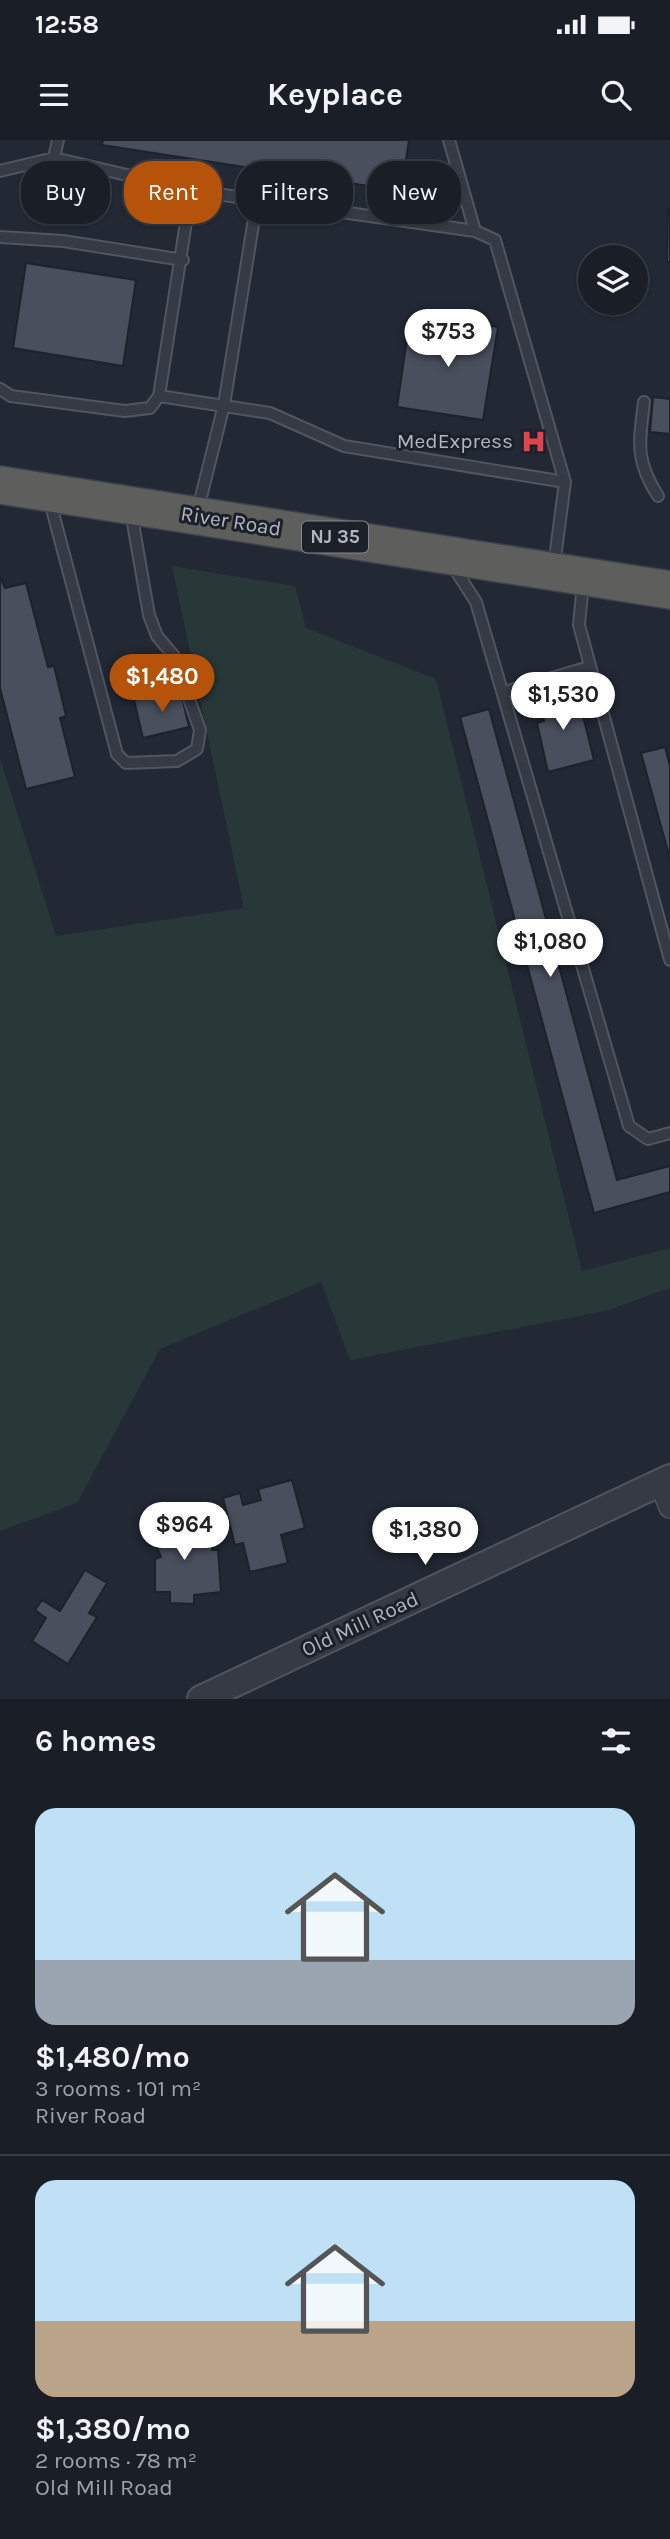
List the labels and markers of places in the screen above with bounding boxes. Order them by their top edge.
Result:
pin: $753 [407,310,489,369]
hospital icon: MedExpress [519,427,547,455]
place label: MedExpress [397,429,513,453]
pin: $1,480 [105,654,219,714]
pin: $1,530 [506,672,620,732]
pin: $1,080 [493,920,607,979]
pin: $964 [143,1502,225,1562]
pin: $1,380 [368,1508,482,1567]

